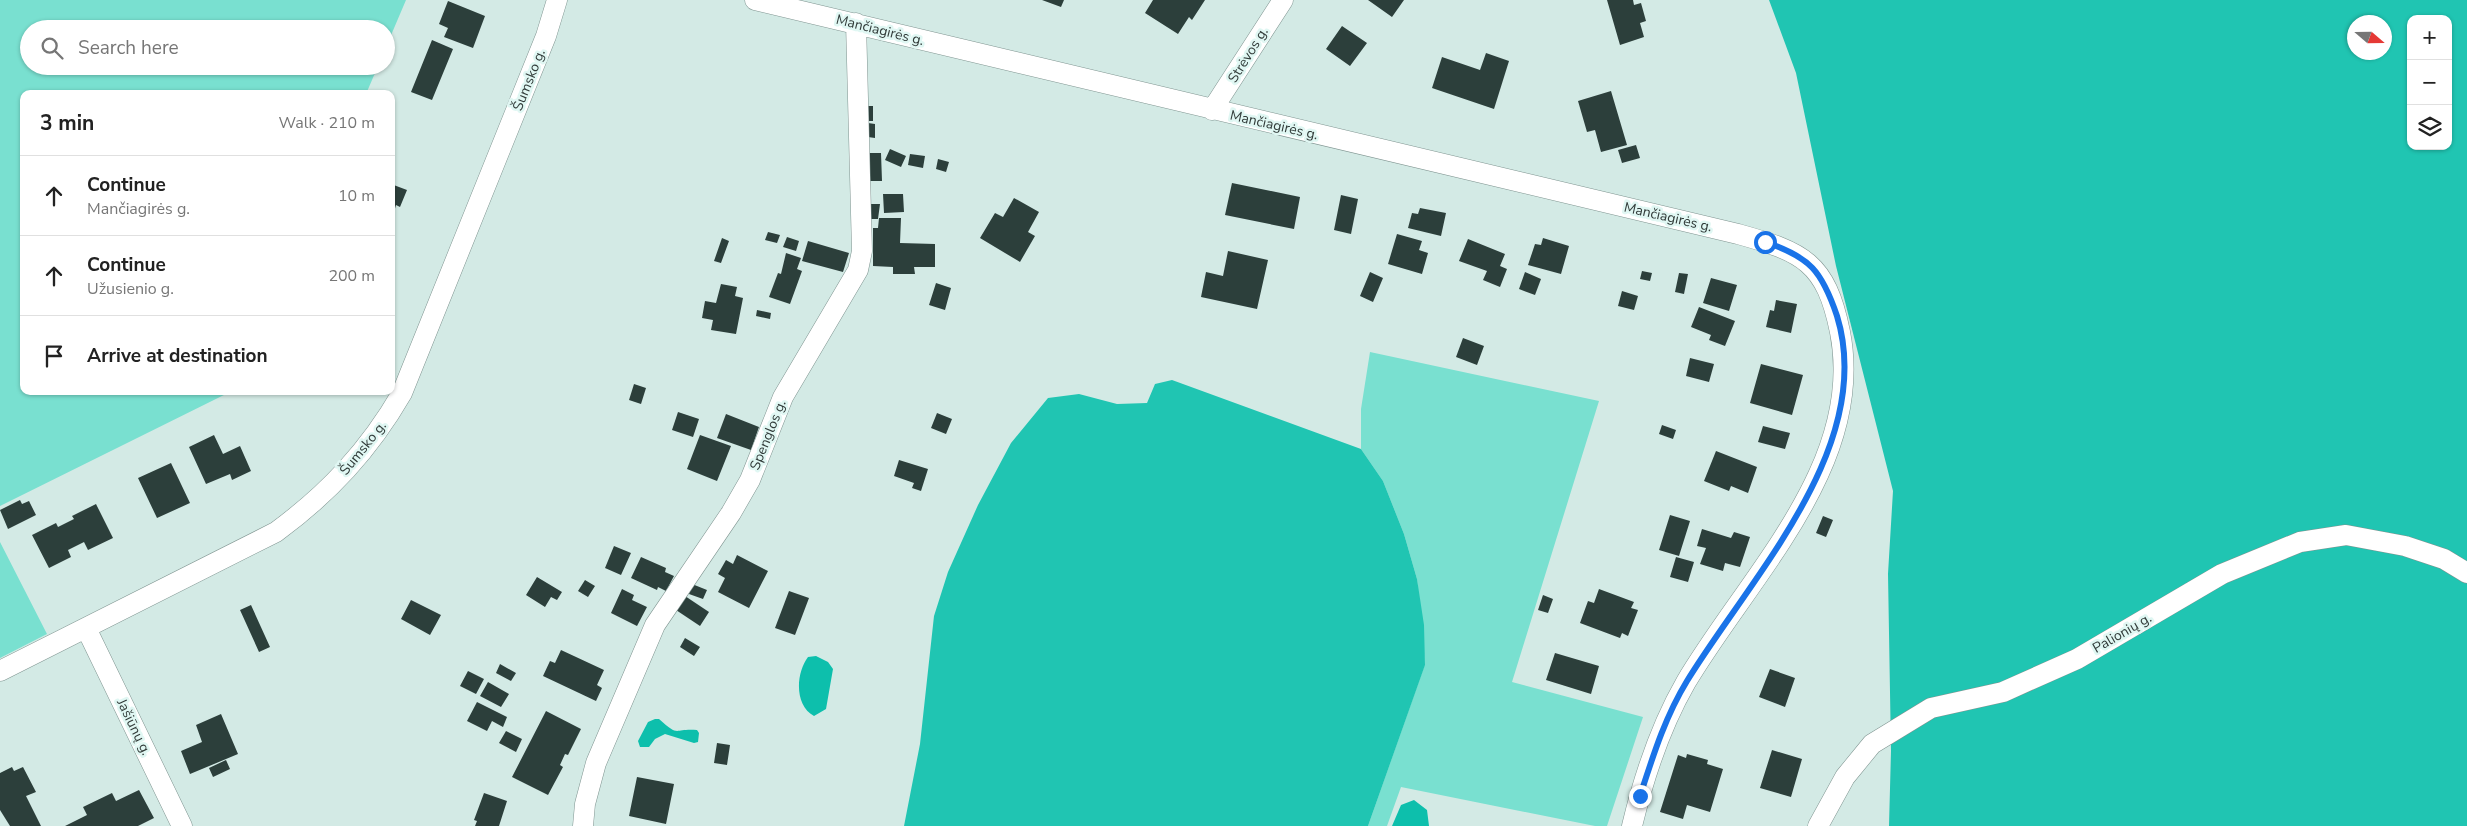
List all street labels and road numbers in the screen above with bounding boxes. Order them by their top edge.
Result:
street label: Mančiagirės g. [834,10,926,50]
street label: Strėvos g. [1223,24,1273,86]
street label: Šumsko g. [508,46,550,114]
street label: Mančiagirės g. [1228,106,1320,144]
street label: Mančiagirės g. [1622,198,1714,236]
street label: Spenglos g. [745,397,791,473]
street label: Šumsko g. [335,417,391,479]
street label: Palionių g. [2089,608,2155,658]
street label: Jašiūnų g. [112,695,156,758]

